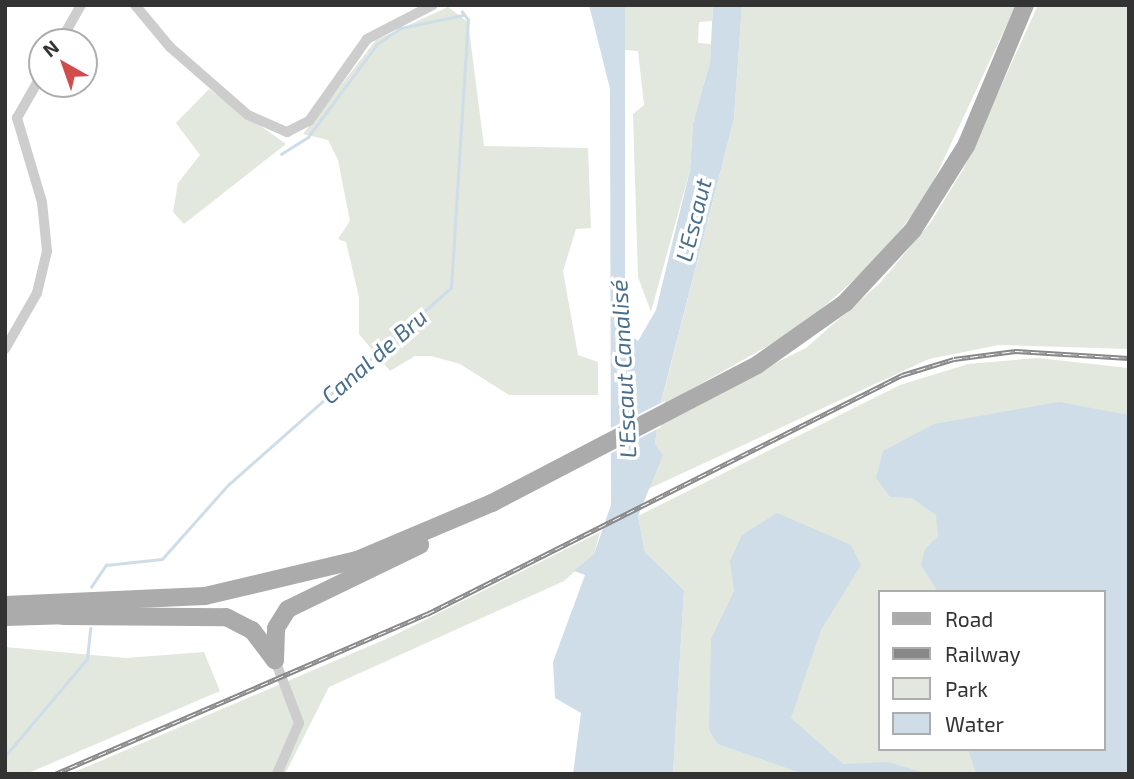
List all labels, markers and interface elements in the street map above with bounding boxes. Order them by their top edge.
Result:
north arrow [28,28,98,98]
text: N [38,35,63,61]
water label: L'Escaut [669,176,717,264]
water label: L'Escaut Canalisé [605,279,641,459]
water label: Canal de Bru [315,302,433,410]
legend [878,590,1106,751]
text: Road [945,606,993,631]
text: Railway [945,641,1021,666]
text: Park [945,676,988,701]
text: Water [945,711,1004,736]

